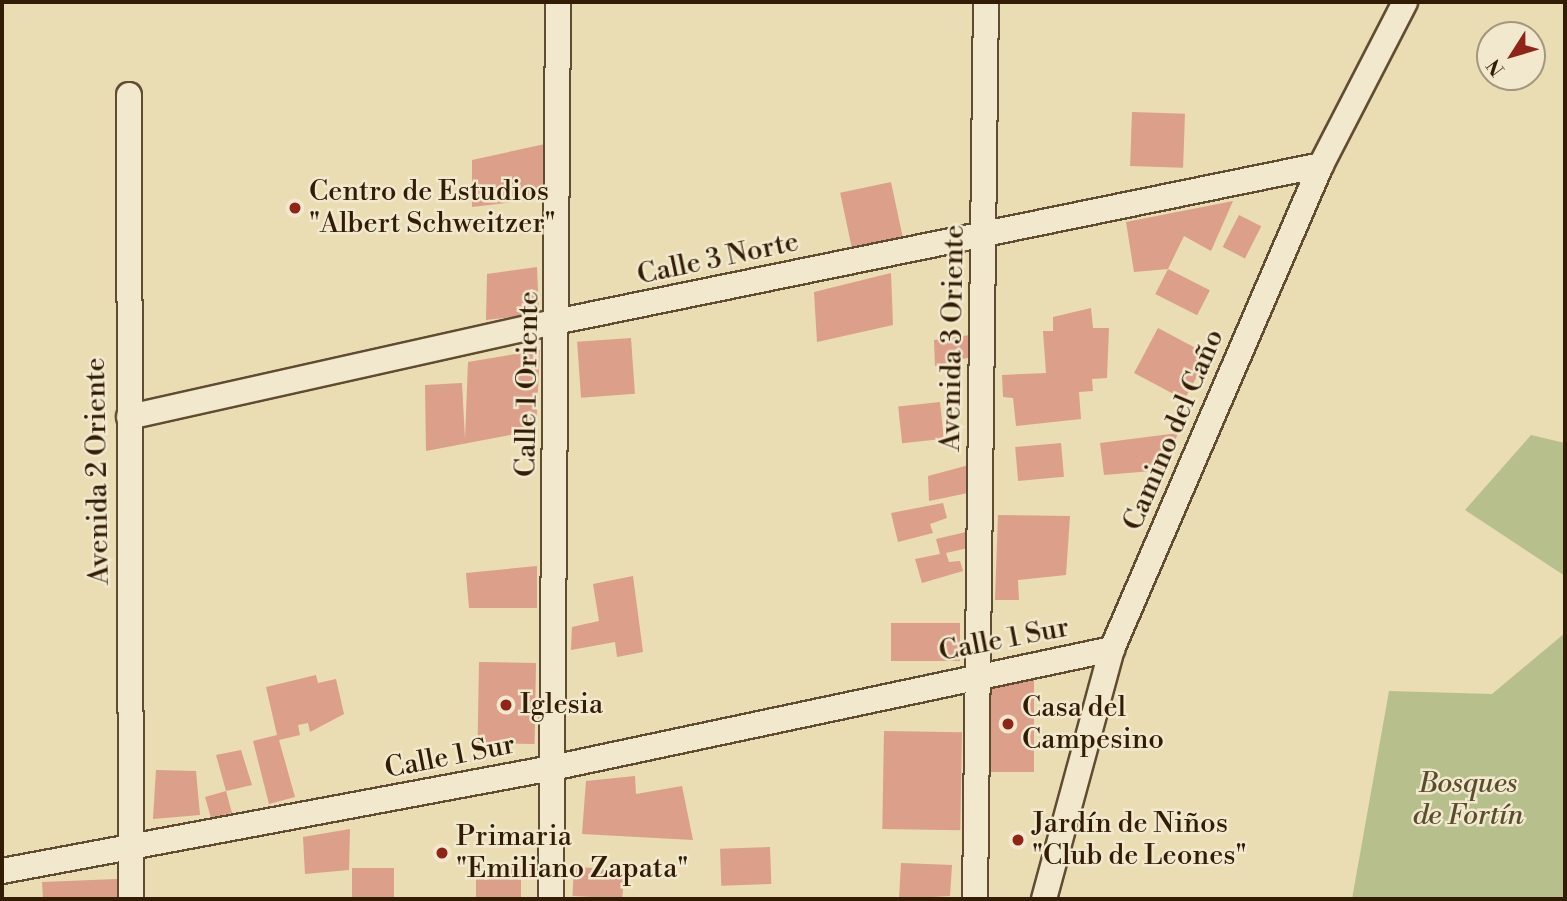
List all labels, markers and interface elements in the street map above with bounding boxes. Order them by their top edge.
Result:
north arrow [1476,21,1546,91]
text: N [1482,54,1510,81]
place label: Centro de Estudios "Albert Schweitzer" [309,175,556,241]
marker: Centro de Estudios "Albert Schweitzer" [287,200,303,216]
street label: Avenida 3 Oriente [934,224,972,452]
street label: Calle 3 Norte [634,226,802,292]
street label: Calle 1 Oriente [510,291,546,477]
street label: Camino del Caño [1116,324,1232,536]
street label: Avenida 2 Oriente [79,357,117,585]
street label: Calle 1 Sur [936,611,1072,669]
place label: Iglesia [520,688,603,722]
place label: Casa del Campesino [1022,691,1164,757]
marker: Iglesia [498,697,514,713]
marker: Casa del Campesino [1000,716,1016,732]
street label: Calle 1 Sur [382,728,518,786]
park label: Bosques de Fortín [1413,767,1523,833]
place label: Jardín de Niños "Club de Leones" [1032,807,1247,873]
place label: Primaria "Emiliano Zapata" [456,820,688,886]
marker: Jardín de Niños "Club de Leones" [1010,832,1026,848]
marker: Primaria "Emiliano Zapata" [434,845,450,861]

